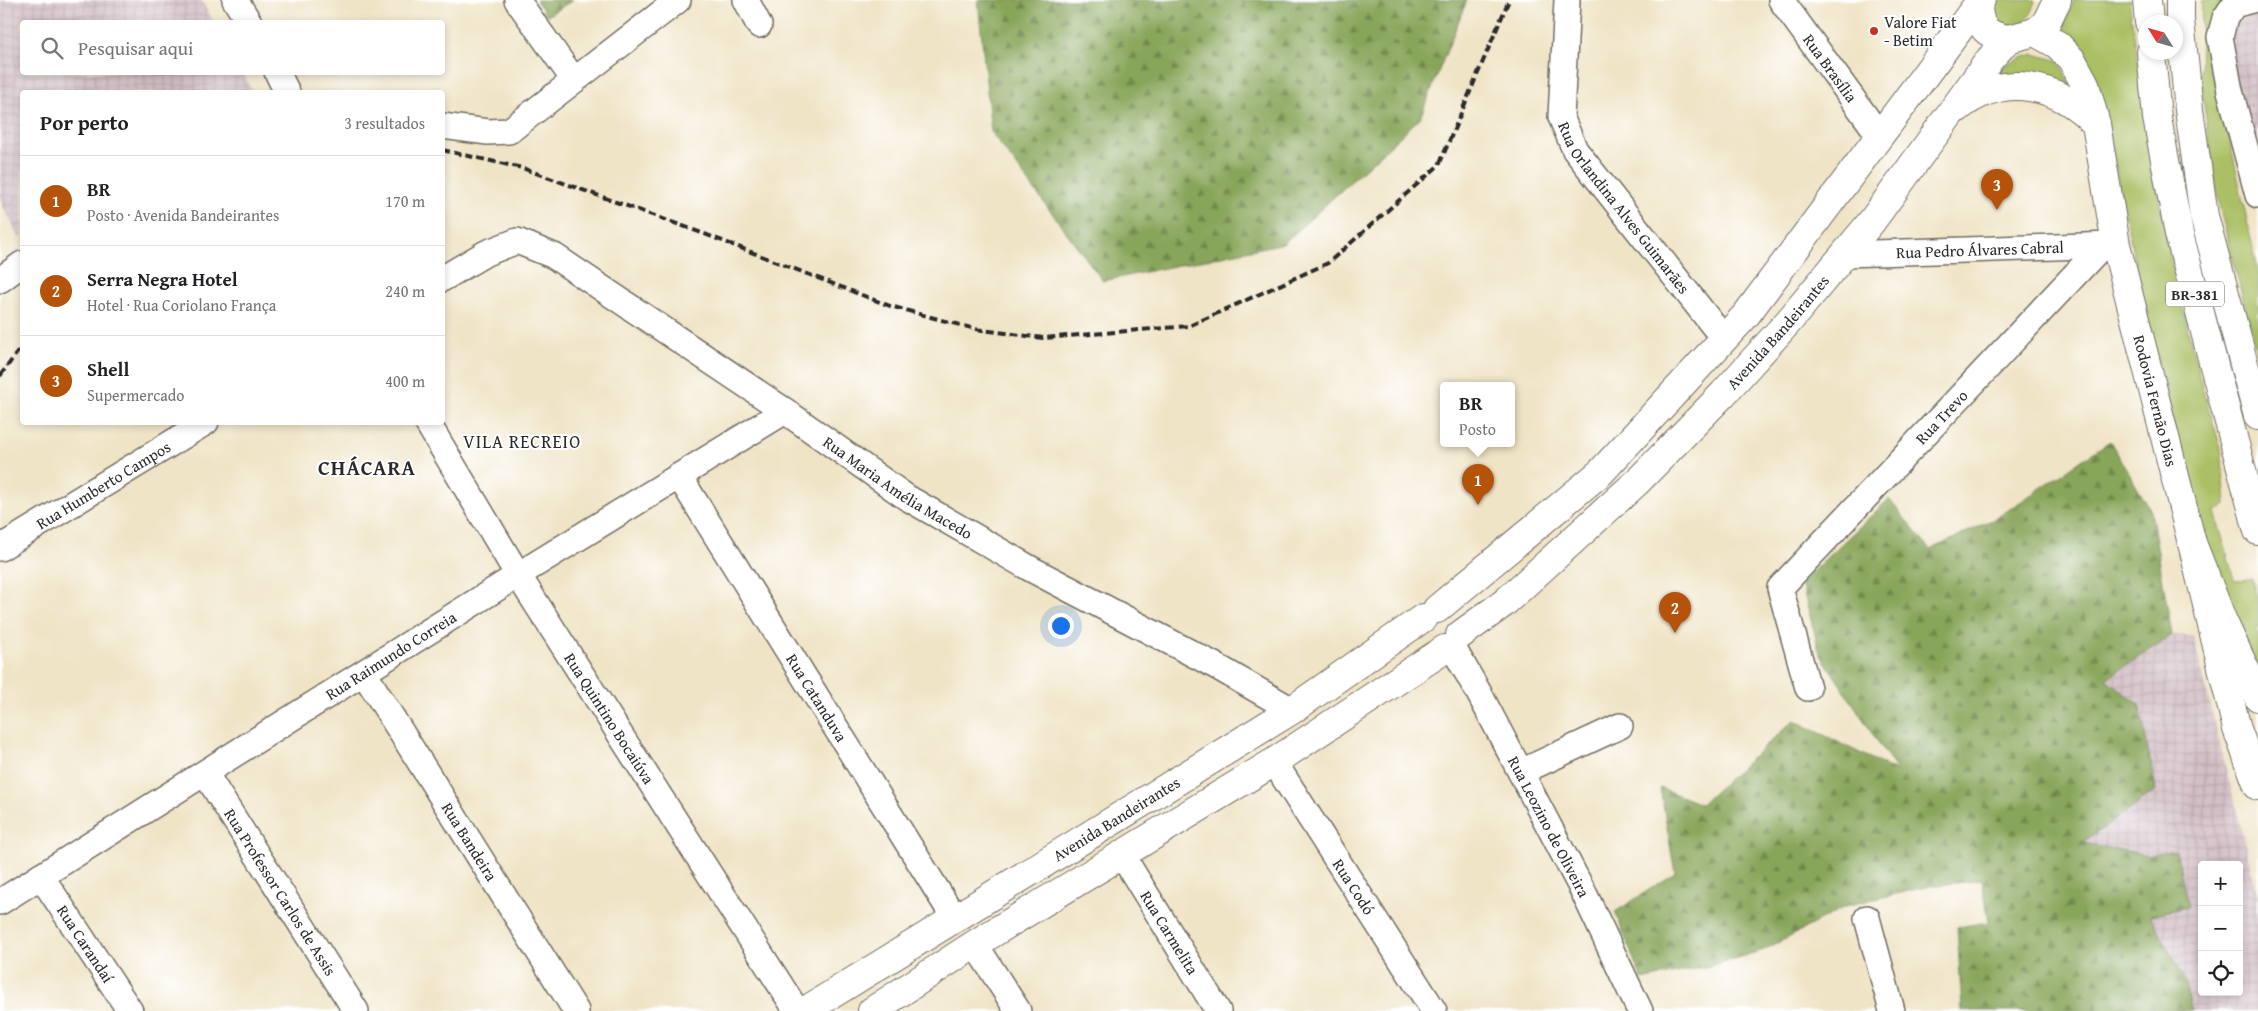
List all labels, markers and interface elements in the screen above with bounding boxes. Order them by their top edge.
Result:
place label: Valore Fiat - Betim [1884,10,1957,52]
north arrow [2138,15,2183,60]
search box [20,20,445,75]
marker: Valore Fiat - Betim [1868,25,1880,37]
street label: Rua Brasília [1797,29,1864,108]
icon: search [38,34,66,62]
text: Pesquisar aqui [78,34,193,62]
text: Por perto [40,107,129,138]
text: 3 resultados [344,111,425,135]
street label: Rua Orlandina Alves Guimarães [1552,118,1696,299]
pin: 3 [1981,169,2013,210]
text: BR [87,175,111,203]
text: 1 [52,189,60,213]
text: 170 m [385,189,425,213]
text: Posto · Avenida Bandeirantes [87,203,279,227]
street label: Rua Pedro Álvares Cabral [1896,235,2065,264]
text: Serra Negra Hotel [87,265,238,293]
street label: Avenida Bandeirantes [1721,269,1835,395]
text: 2 [52,279,60,303]
text: 240 m [385,279,425,303]
road number: BR-381 [2166,282,2224,306]
text: Hotel · Rua Coriolano França [87,293,276,317]
street label: Rodovia Fernão Dias [2127,332,2184,469]
text: Shell [87,355,129,383]
text: 3 [52,369,60,393]
text: 400 m [385,369,425,393]
popup [1440,382,1515,447]
text: Supermercado [87,383,185,407]
street label: Rua Trevo [1909,384,1973,450]
text: BR [1459,389,1483,417]
text: Posto [1459,417,1496,441]
district label: VILA RECREIO [463,428,581,455]
street label: Rua Maria Amélia Macedo [818,430,977,545]
street label: Rua Humberto Campos [31,435,175,535]
district label: CHÁCARA [318,452,416,483]
pin: 1 [1462,464,1494,505]
pin: 2 [1659,592,1691,633]
street label: Rua Raimundo Correia [321,605,461,706]
your location [1048,613,1074,639]
street label: Rua Quintino Bocaiúva [559,648,661,789]
street label: Rua Catanduva [780,649,854,747]
street label: Rua Leozino de Oliveira [1502,752,1596,902]
street label: Avenida Bandeirantes [1048,770,1185,867]
street label: Rua Bandeira [436,797,504,886]
street label: Rua Professor Carlos de Assis [218,804,343,980]
street label: Rua Codó [1327,854,1381,919]
map controls [2198,861,2243,996]
button: + [2198,861,2243,906]
street label: Rua Carmelita [1135,886,1205,979]
street label: Rua Carandaí [51,900,120,988]
button: − [2198,906,2243,951]
button: locate [2198,951,2243,996]

